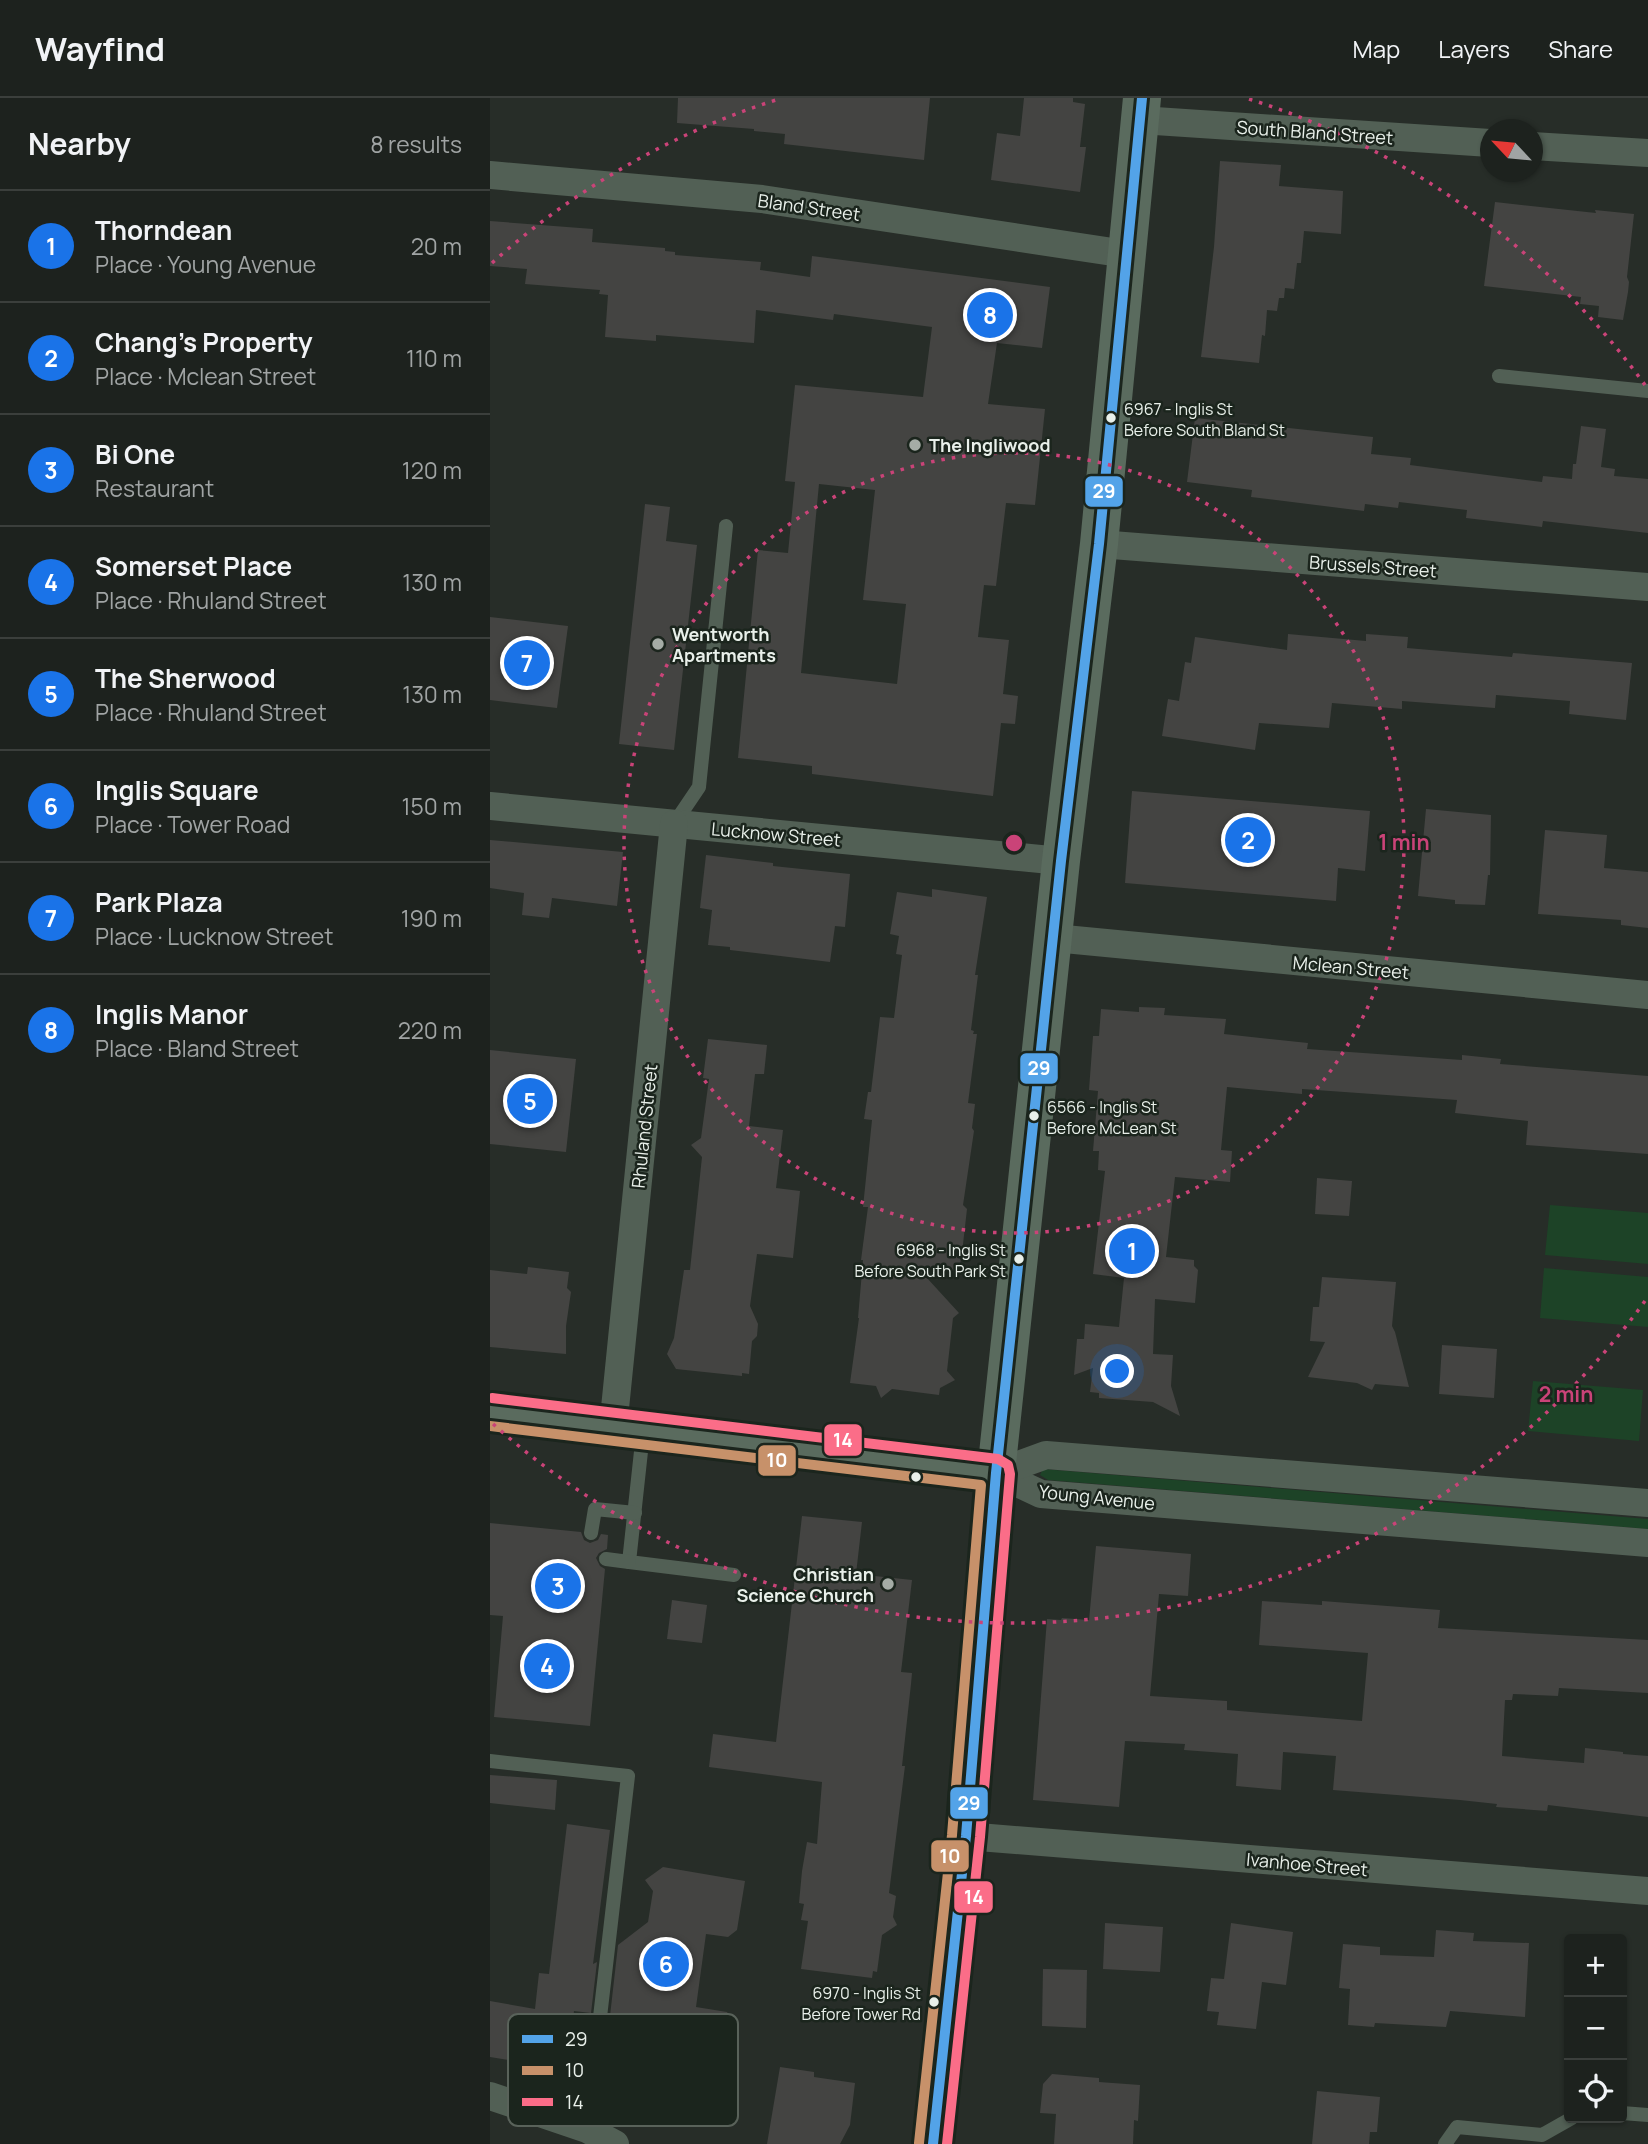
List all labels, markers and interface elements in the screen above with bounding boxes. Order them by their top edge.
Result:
text: Wayfind [35,26,165,71]
text: Map [1353,32,1400,65]
text: Layers [1438,32,1510,65]
text: Share [1548,32,1613,65]
street label: South Bland Street [1236,115,1394,149]
north arrow [1480,119,1543,182]
text: Nearby [28,123,131,164]
text: 8 results [370,128,462,160]
street label: Bland Street [756,188,862,226]
text: Thorndean [95,212,232,248]
text: 1 [46,230,56,262]
text: 20 m [411,230,462,262]
text: Place · Young Avenue [95,248,316,280]
pin: 8 [967,289,1013,341]
text: Chang’s Property [95,324,313,360]
text: 2 [44,342,58,374]
text: 110 m [406,342,462,374]
text: Place · Mclean Street [95,360,316,392]
place label: 6967 - Inglis St Before South Bland St [1124,398,1285,441]
marker: 6967 - Inglis St Before South Bland St [1104,411,1118,425]
place label: The Ingliwood [929,433,1051,457]
text: Bi One [95,436,175,472]
marker: The Ingliwood [907,437,923,453]
text: 3 [44,454,58,486]
text: 120 m [402,454,462,486]
text: Restaurant [95,472,214,504]
line badge: 29 [1084,475,1124,508]
text: 29 [1092,478,1116,504]
text: Somerset Place [95,548,292,584]
street label: Brussels Street [1308,550,1438,582]
text: 4 [44,566,58,598]
text: 130 m [402,566,462,598]
text: Place · Rhuland Street [95,584,327,616]
place label: Wentworth Apartments [672,622,776,667]
marker: Wentworth Apartments [650,636,666,652]
pin: 7 [504,637,550,689]
text: The Sherwood [95,660,276,696]
text: 5 [44,678,58,710]
text: 130 m [402,678,462,710]
text: Place · Rhuland Street [95,696,327,728]
text: Inglis Square [95,772,259,808]
text: 6 [44,790,58,822]
text: 150 m [402,790,462,822]
text: Place · Tower Road [95,808,290,840]
pin: 2 [1225,814,1271,866]
street label: Lucknow Street [710,816,842,852]
text: 1 min [1378,828,1430,856]
centre of rings [1002,831,1026,855]
text: Park Plaza [95,884,223,920]
text: 7 [45,902,57,934]
text: 190 m [401,902,462,934]
text: Place · Lucknow Street [95,920,333,952]
street label: Mclean Street [1292,950,1410,984]
text: Inglis Manor [95,996,248,1032]
text: 8 [44,1014,58,1046]
text: 220 m [398,1014,462,1046]
text: Place · Bland Street [95,1032,299,1064]
line badge: 29 [1019,1052,1059,1085]
text: 29 [1027,1055,1051,1081]
street label: Rhuland Street [626,1063,662,1189]
pin: 5 [507,1075,553,1127]
place label: 6566 - Inglis St Before McLean St [1047,1096,1177,1139]
marker: 6566 - Inglis St Before McLean St [1027,1109,1041,1123]
pin: 1 [1109,1225,1155,1277]
place label: 6968 - Inglis St Before South Park St [855,1239,1006,1282]
marker: 6968 - Inglis St Before South Park St [1012,1252,1026,1266]
your location [1100,1354,1134,1388]
text: 2 min [1539,1380,1593,1408]
line badge: 14 [823,1423,863,1457]
text: 14 [833,1427,853,1453]
line badge: 10 [757,1444,797,1477]
text: 10 [767,1447,787,1473]
unlabelled marker [909,1470,923,1484]
street label: Young Avenue [1038,1479,1156,1515]
pin: 3 [535,1560,581,1612]
place label: Christian Science Church [736,1562,874,1607]
marker: Christian Science Church [880,1576,896,1592]
pin: 4 [524,1640,570,1692]
line badge: 29 [949,1786,989,1820]
text: 29 [957,1790,981,1816]
line badge: 10 [930,1839,970,1873]
text: 10 [940,1843,960,1869]
street label: Ivanhoe Street [1245,1847,1369,1881]
line badge: 14 [953,1880,994,1914]
text: 14 [964,1884,984,1910]
map controls [1564,1934,1627,2123]
button: + [1564,1934,1627,1997]
pin: 6 [643,1938,689,1990]
place label: 6970 - Inglis St Before Tower Rd [802,1982,921,2025]
marker: 6970 - Inglis St Before Tower Rd [927,1995,941,2009]
button: − [1564,1997,1627,2060]
legend [508,2014,738,2126]
text: 29 [565,2026,588,2052]
text: 10 [565,2057,584,2083]
button: locate [1564,2060,1627,2123]
text: 14 [565,2089,584,2115]

